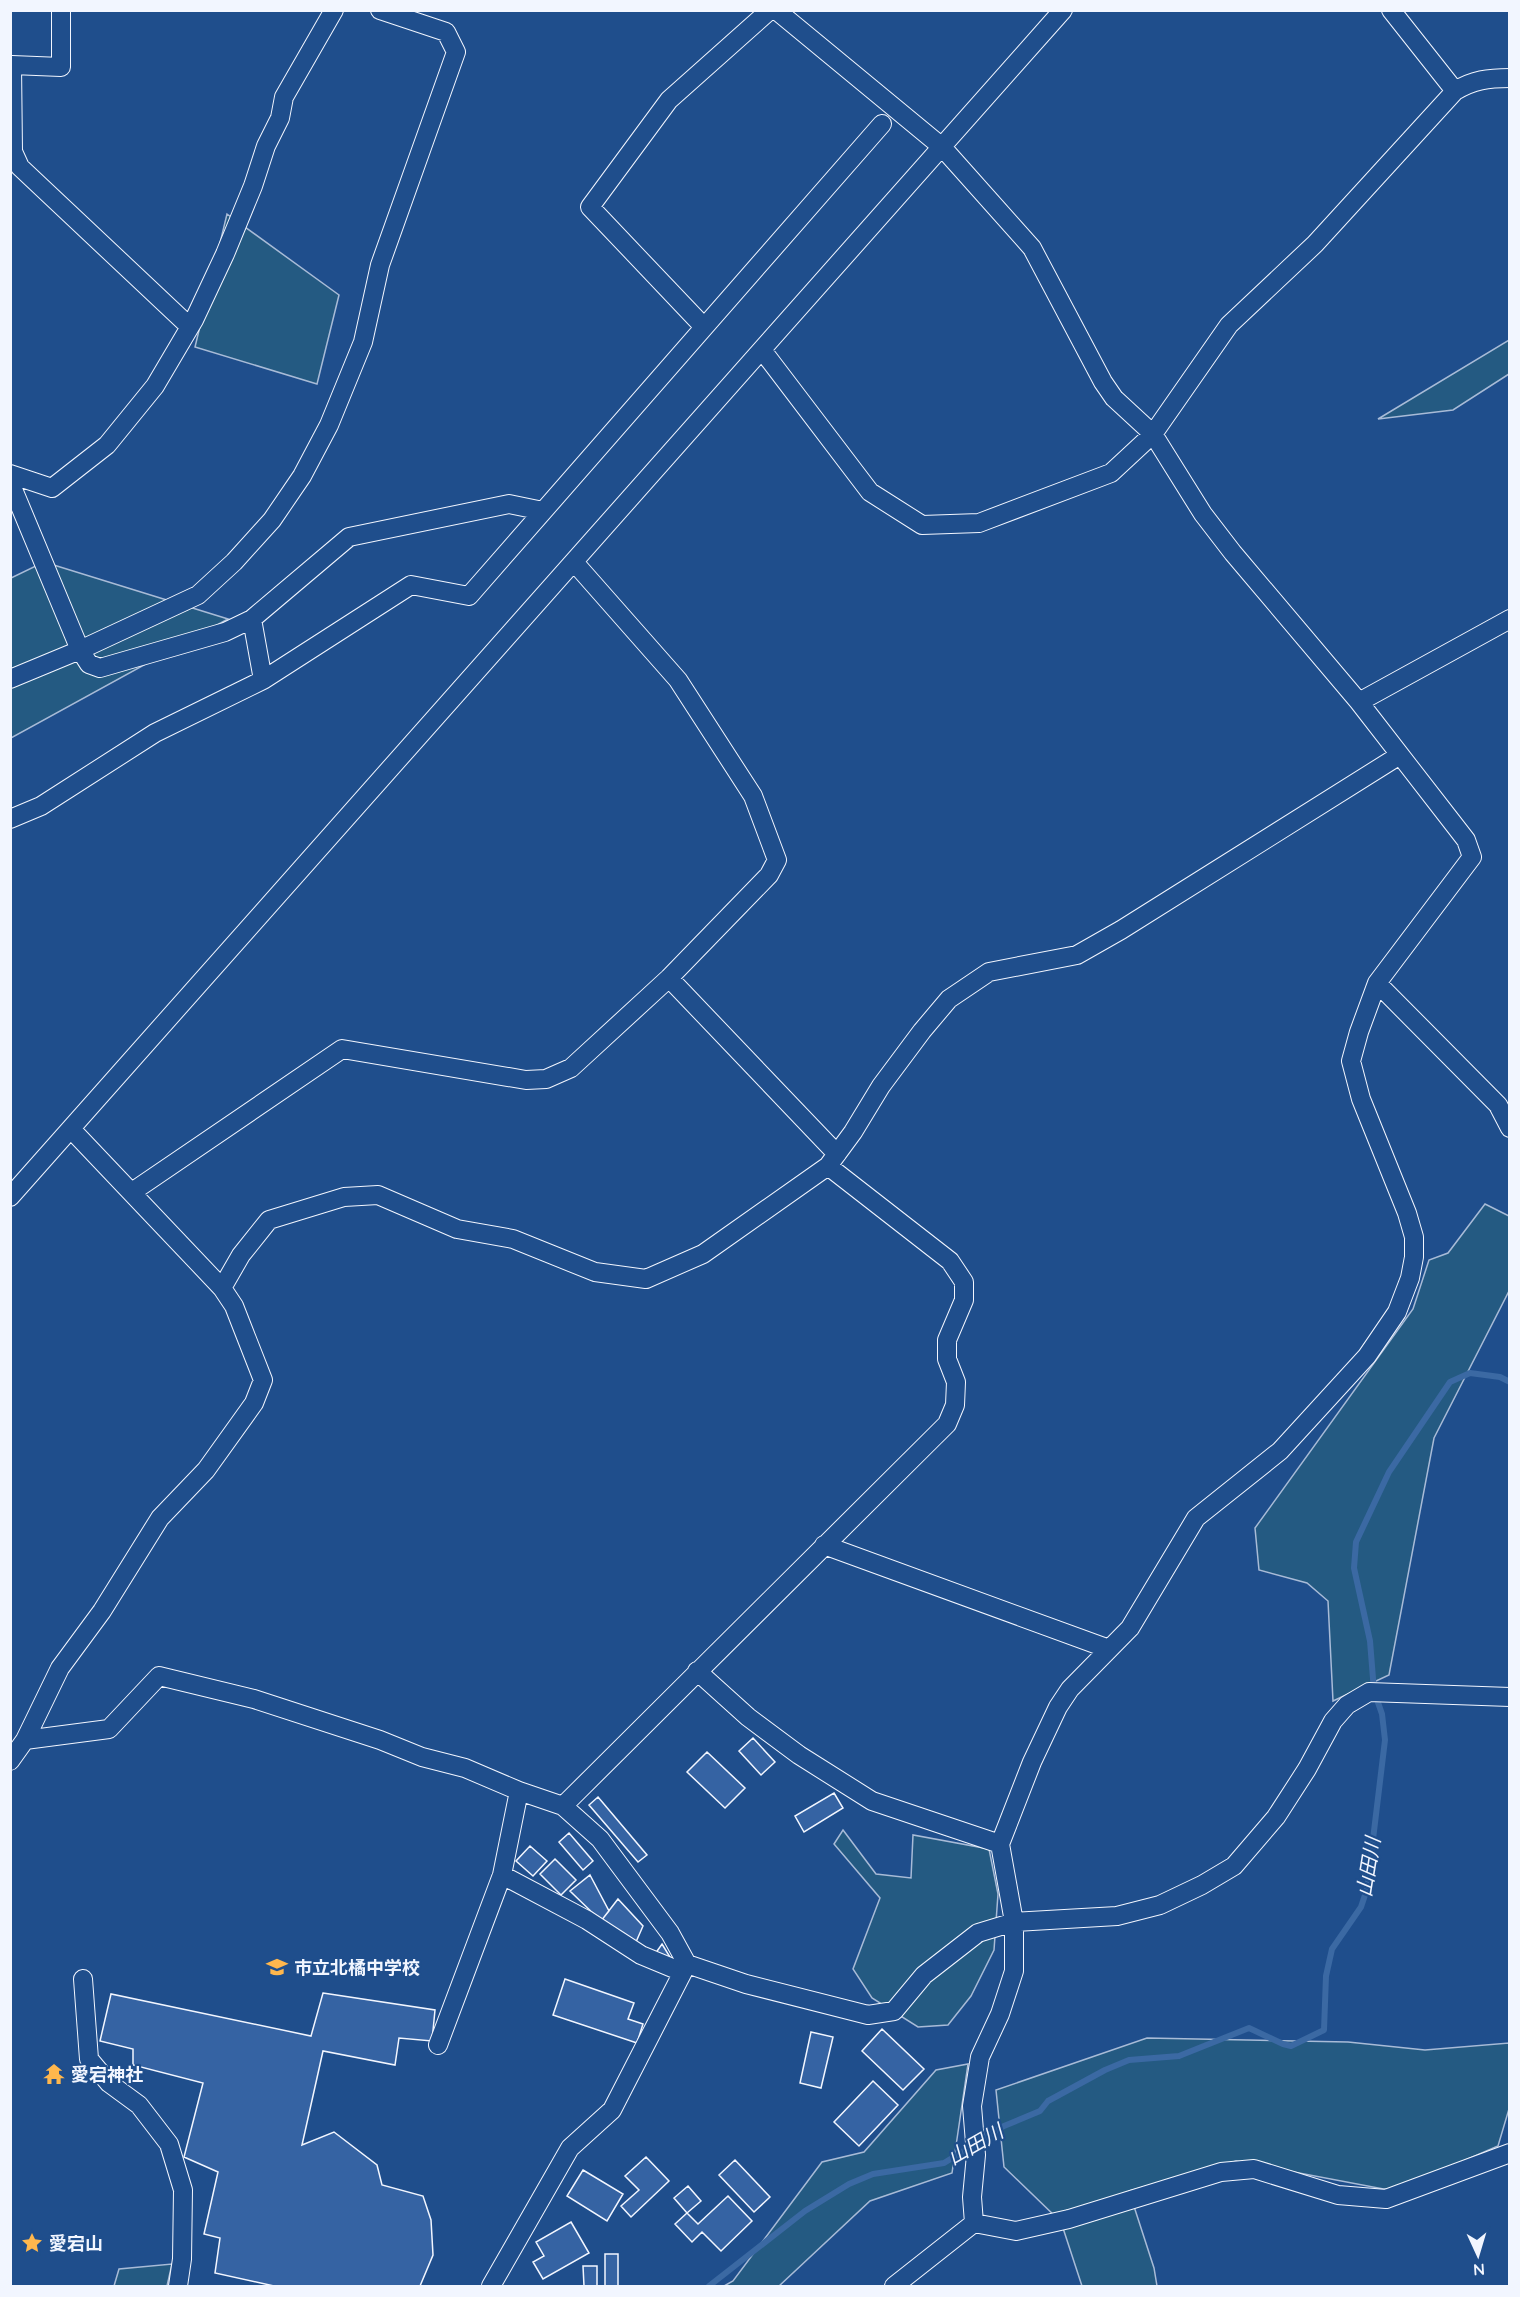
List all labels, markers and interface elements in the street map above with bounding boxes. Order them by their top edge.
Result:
water label: 山田川 [1351,1833,1385,1899]
school or university icon: 市立北橘中学校 [265,1955,289,1979]
place label: 市立北橘中学校 [294,1956,420,1979]
temple icon: 愛宕神社 [42,2062,66,2086]
place label: 愛宕神社 [71,2063,143,2086]
water label: 山田川 [943,2117,1009,2170]
north arrow [1448,2225,1508,2285]
place icon: 愛宕山 [20,2231,44,2255]
place label: 愛宕山 [49,2232,103,2255]
text: N [1472,2260,1486,2280]

